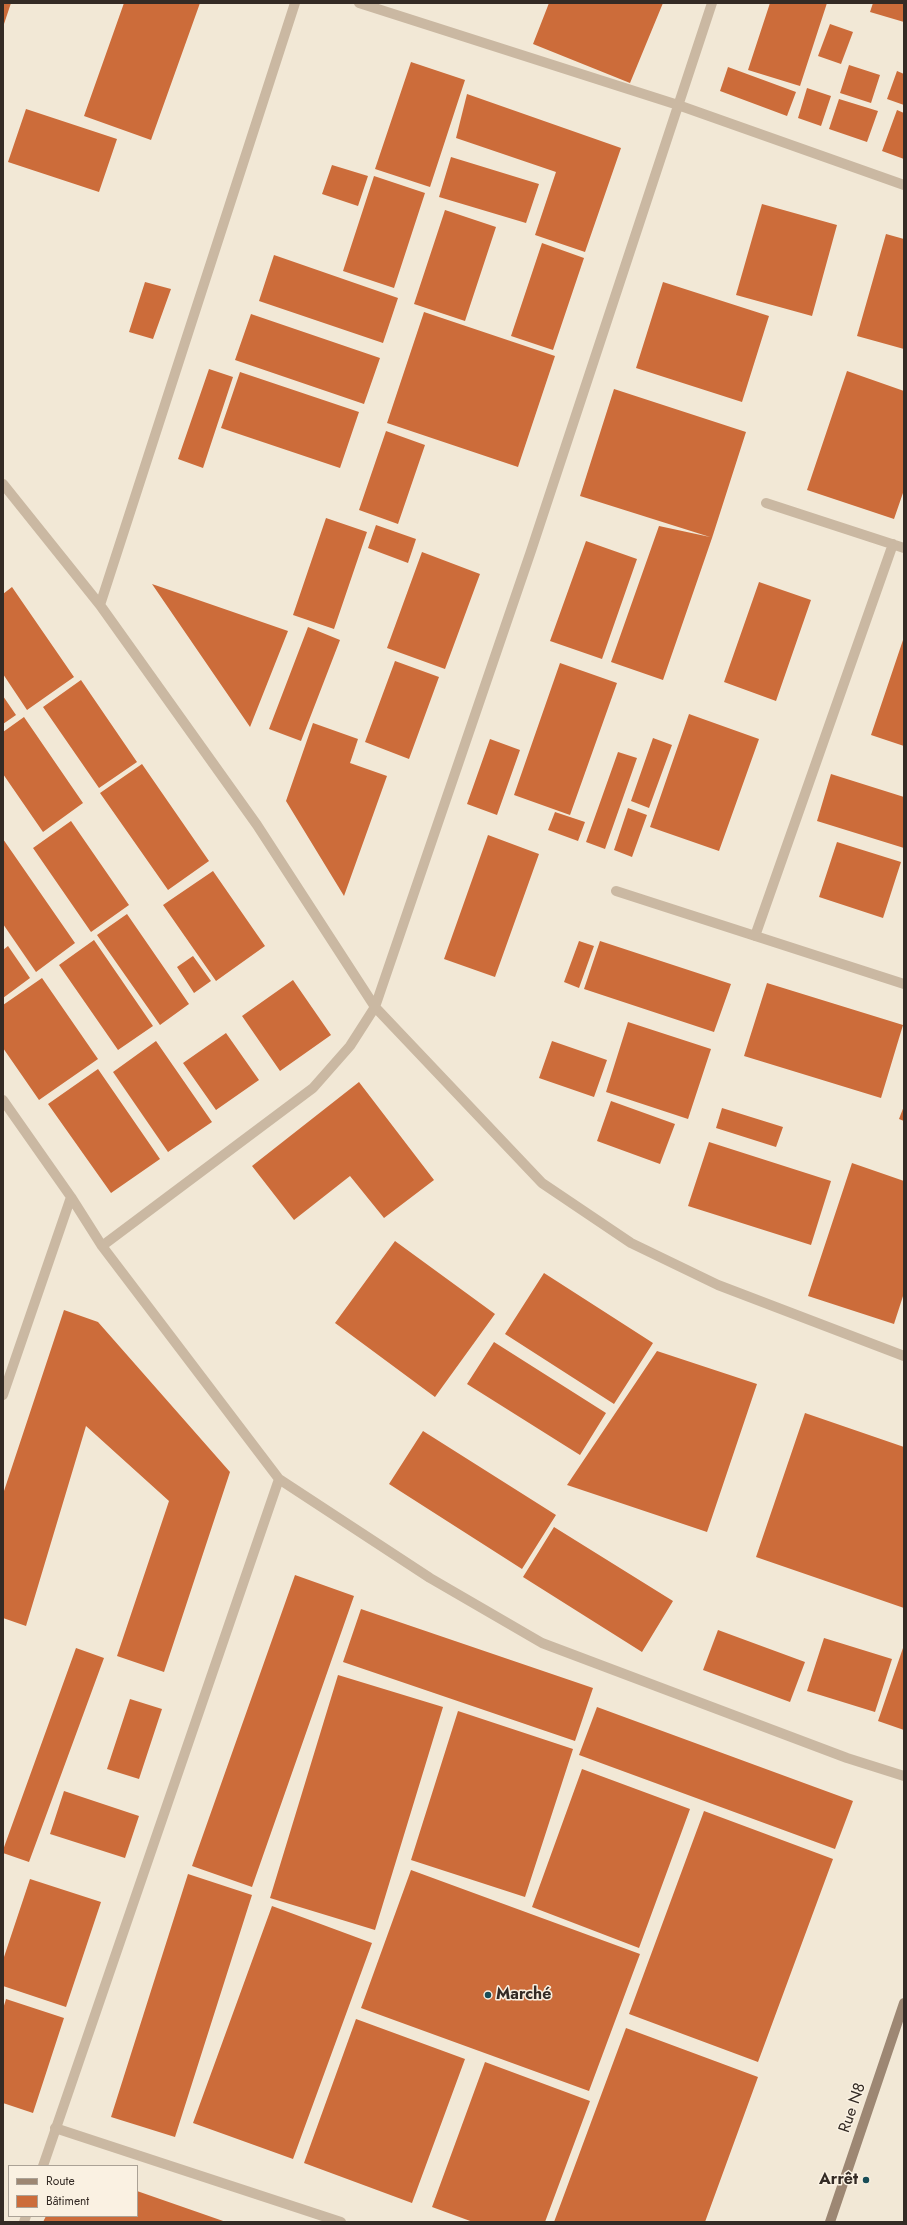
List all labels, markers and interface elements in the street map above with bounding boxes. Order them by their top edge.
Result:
place label: Marché [496,1985,551,2005]
marker: Marché [483,1990,493,2000]
street label: Rue N8 [836,2081,870,2135]
legend [8,2165,138,2217]
place label: Arrêt [819,2170,858,2190]
text: Route [46,2172,75,2190]
marker: Arrêt [861,2175,871,2185]
text: Bâtiment [46,2192,89,2210]

